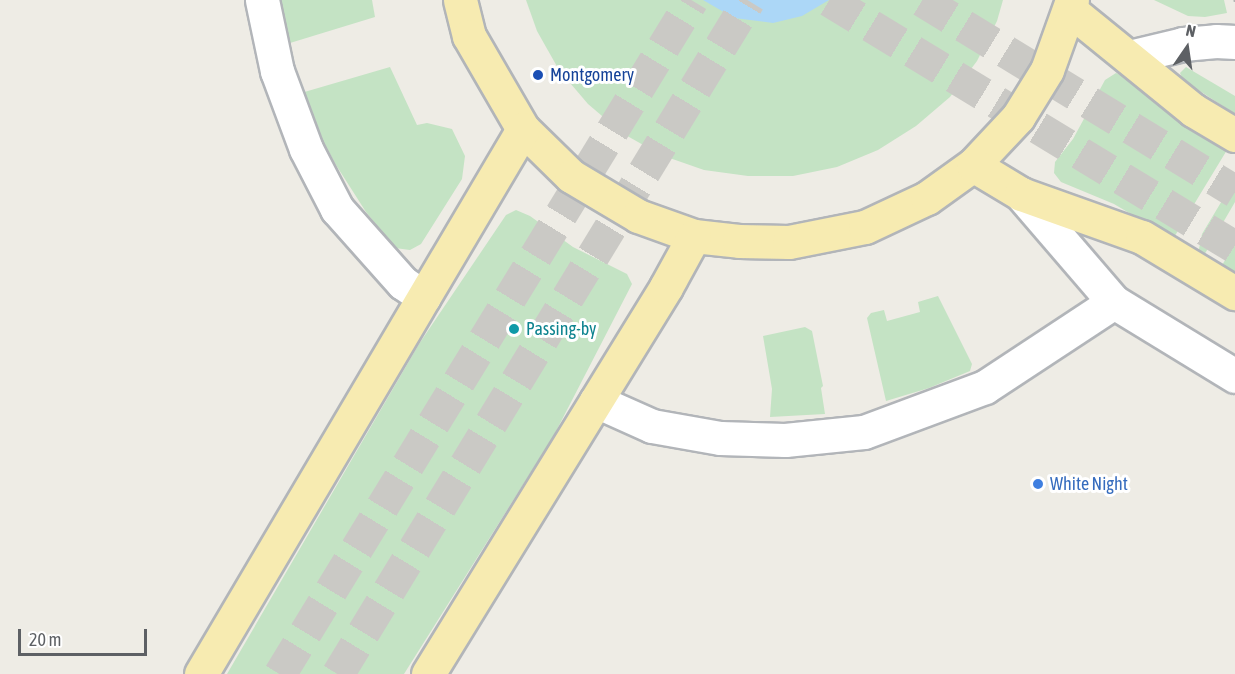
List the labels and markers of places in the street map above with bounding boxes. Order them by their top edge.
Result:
place label: Montgomery [550,64,634,86]
marker: Montgomery [531,68,545,82]
place label: Passing-by [526,318,596,340]
marker: Passing-by [507,322,521,336]
place label: White Night [1050,473,1128,495]
marker: White Night [1031,477,1045,491]

